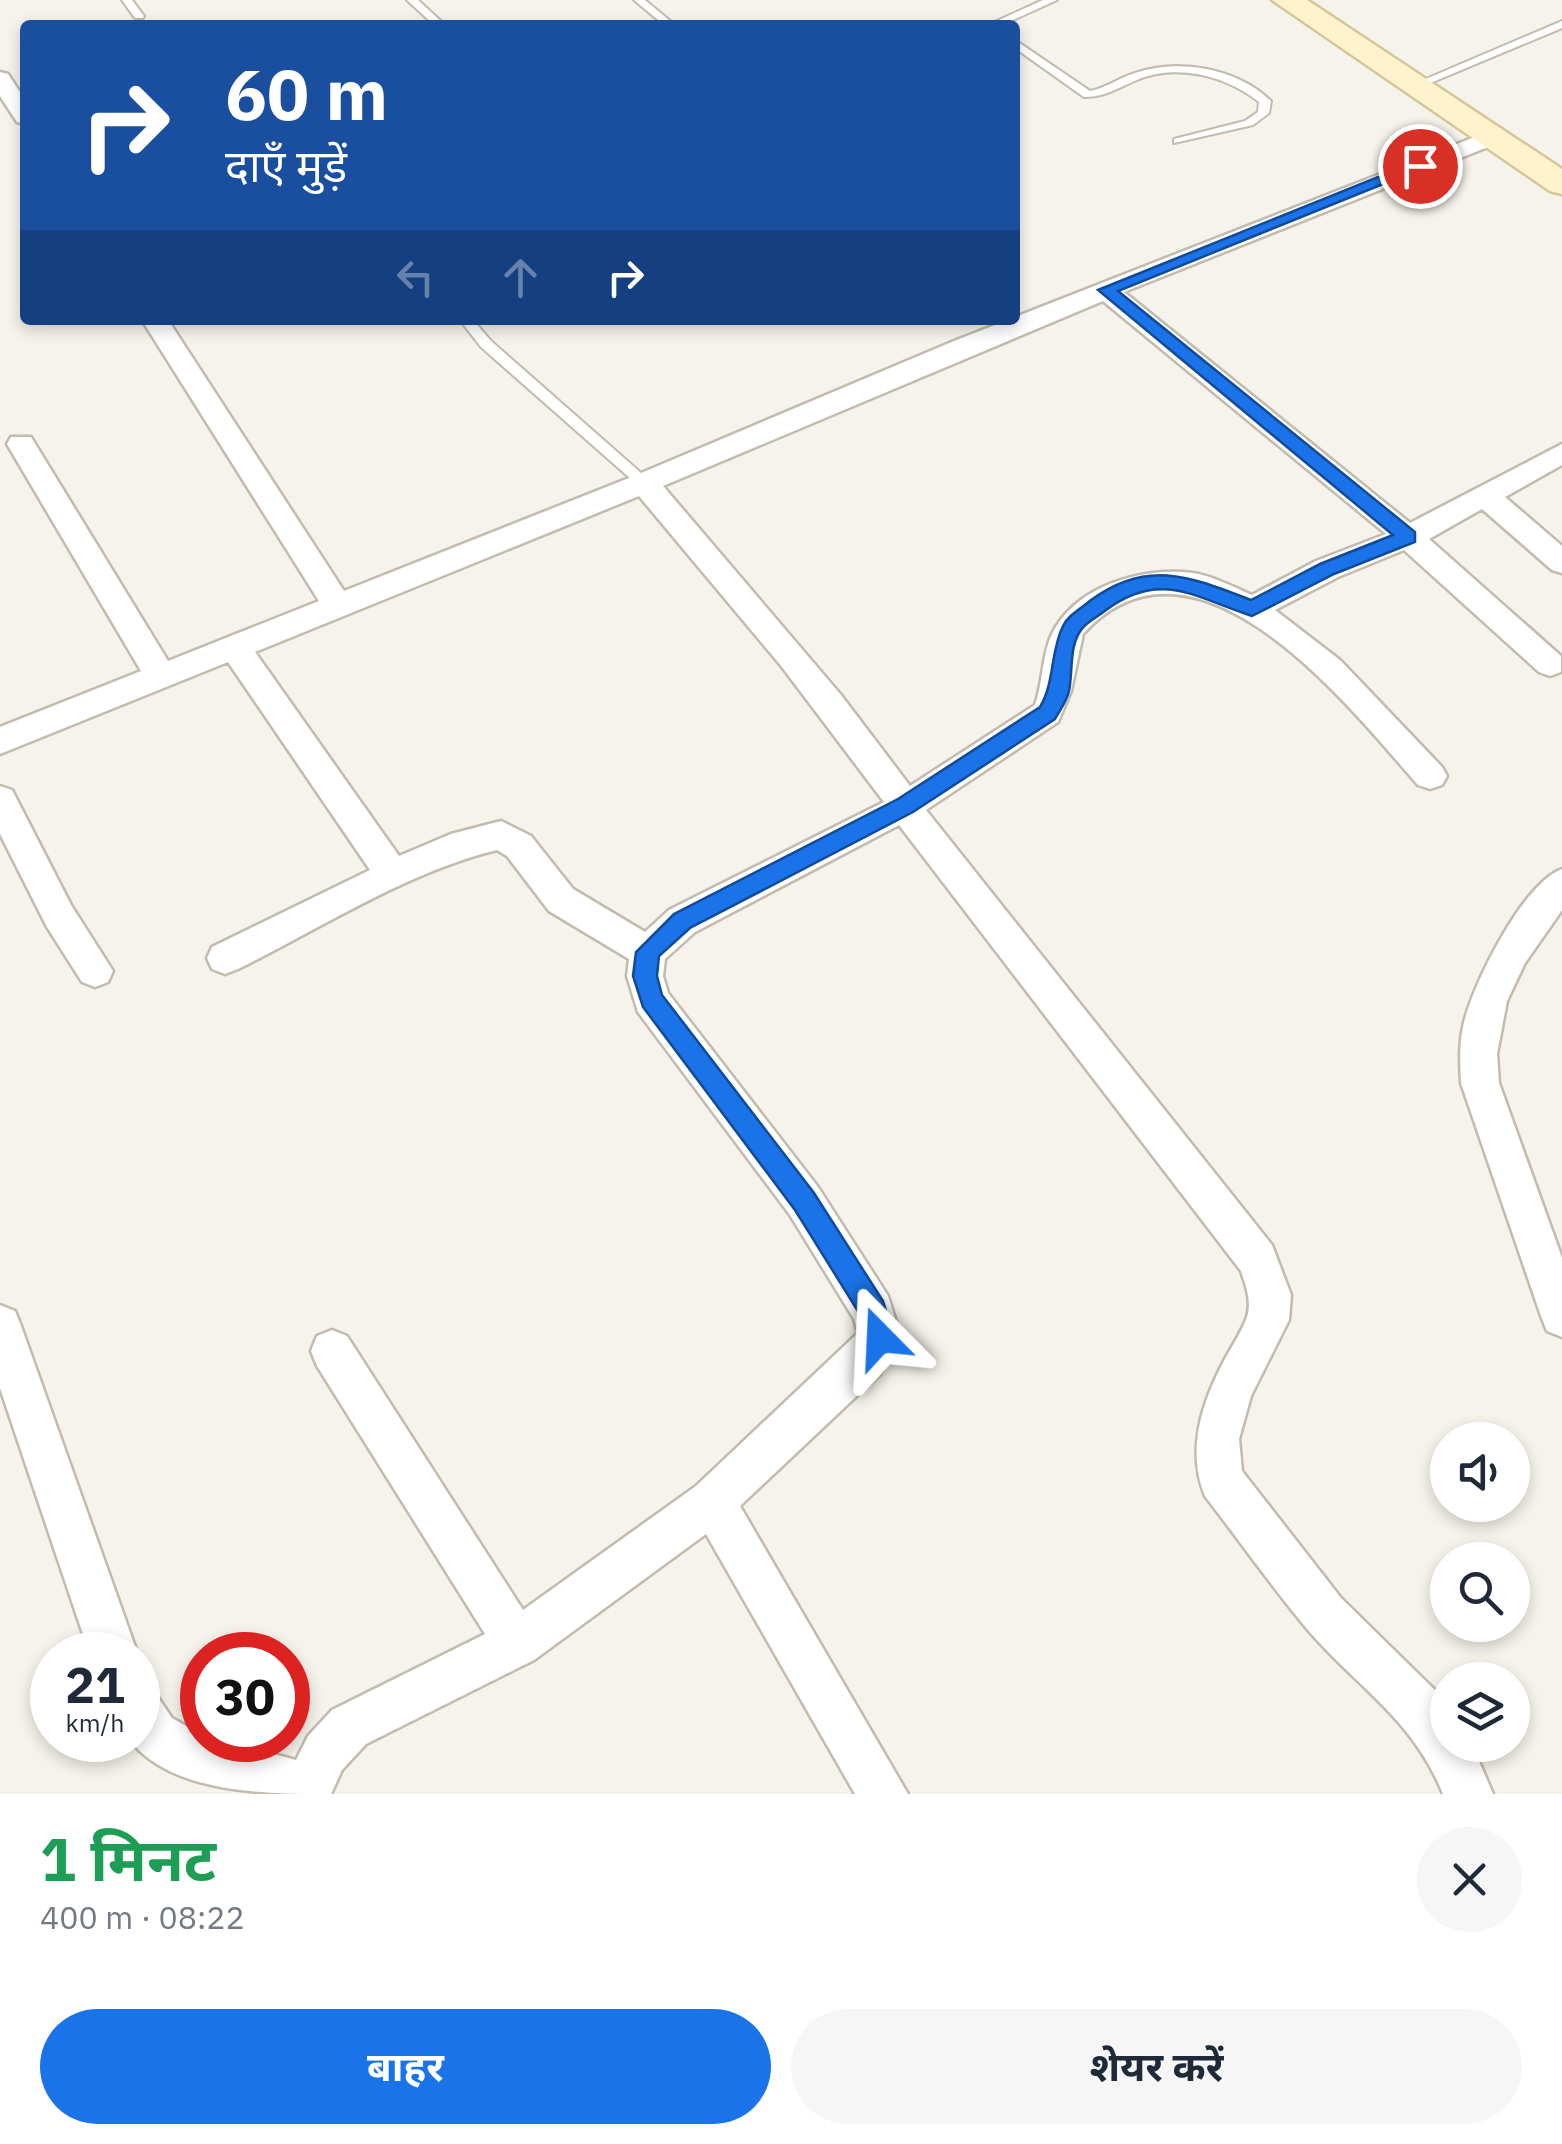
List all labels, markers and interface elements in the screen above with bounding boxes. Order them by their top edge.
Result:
text: 60 m [225,48,388,139]
icon: right [60,60,190,190]
pin [1378,124,1463,209]
text: दाएँ मुड़ें [225,136,347,194]
icon: arrive [1393,139,1448,194]
icon: left [388,250,443,305]
icon: ahead [493,250,548,305]
icon: right [598,250,653,305]
position arrow [828,1286,932,1390]
map controls [1430,1422,1530,1762]
button: sound [1430,1422,1530,1522]
button: search [1430,1542,1530,1642]
speed limit sign: 30 [180,1632,310,1762]
text: 21 [65,1652,125,1717]
button: layers [1430,1662,1530,1762]
text: km/h [66,1706,124,1739]
text: 1 मिनट [40,1819,216,1898]
button: close [1417,1827,1522,1932]
text: 400 m · 08:22 [40,1896,245,1938]
button: बाहर [40,2009,771,2124]
button: शेयर करें [791,2009,1522,2124]

